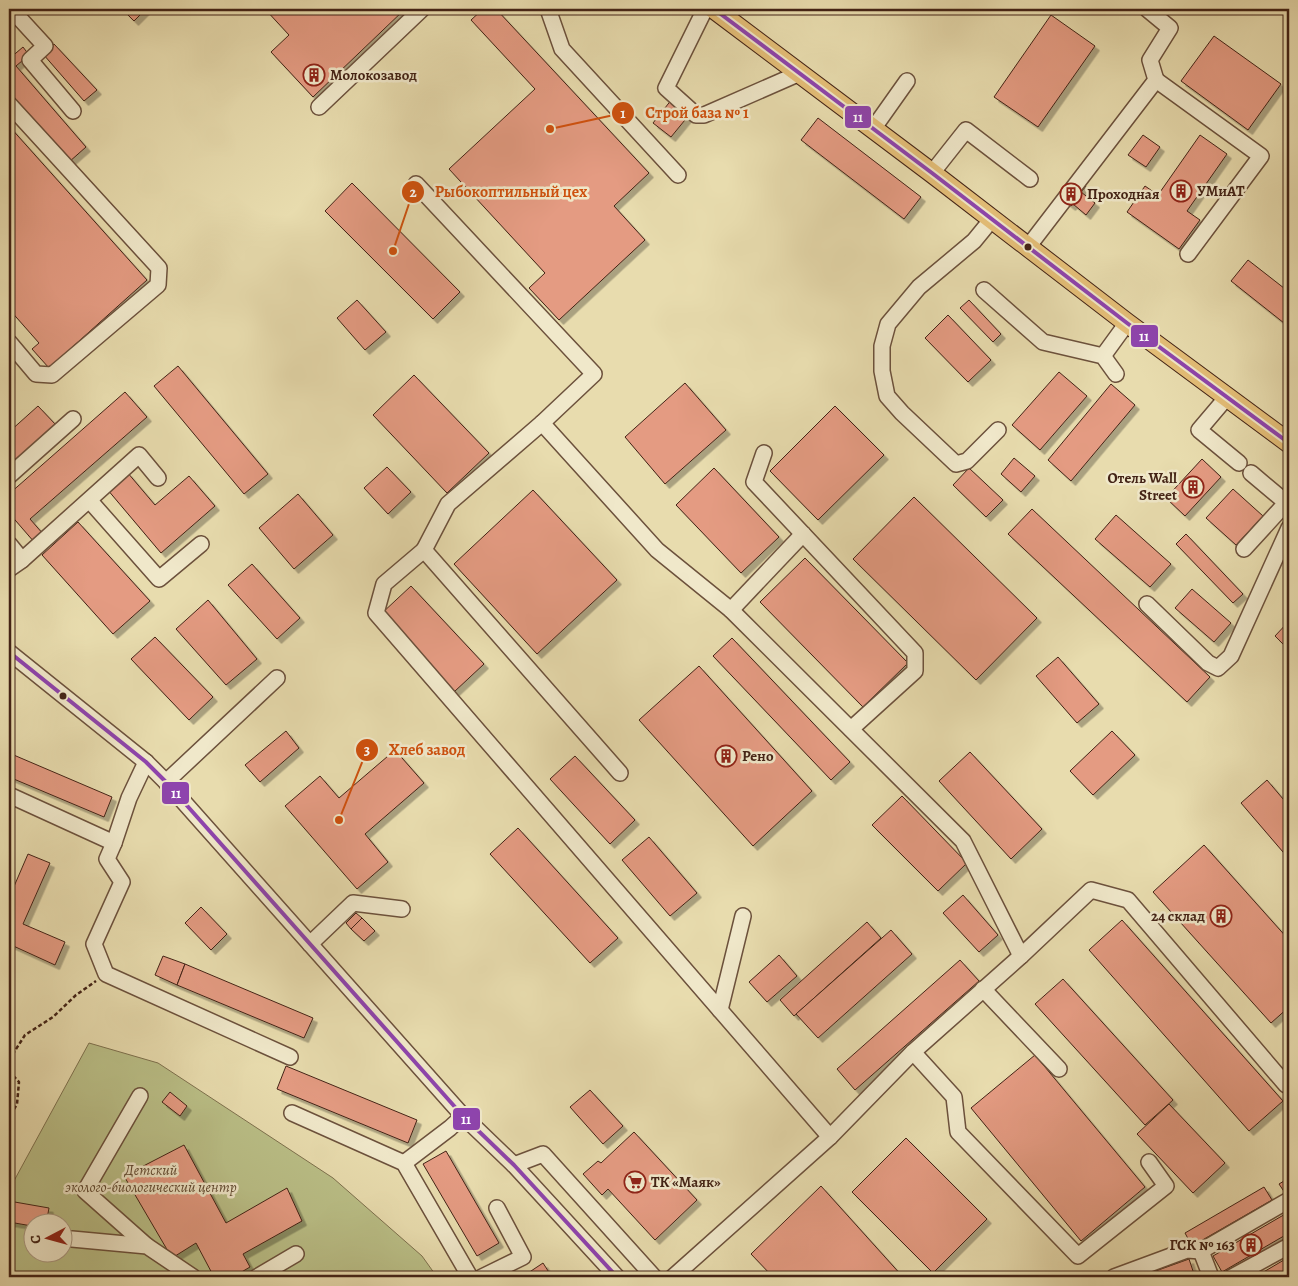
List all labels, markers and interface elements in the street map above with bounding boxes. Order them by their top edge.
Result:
building icon: Молокозавод [302,63,326,87]
place label: Молокозавод [330,65,417,85]
callout: Строй база № 1 [611,97,759,128]
text: Строй база № 1 [645,102,749,124]
text: 1 [620,103,626,123]
line badge: 11 [844,105,872,129]
text: 11 [853,108,863,127]
callout: Рыбокоптильный цех [400,176,598,207]
building icon: УМиАТ [1169,179,1193,203]
text: Рыбокоптильный цех [435,181,588,203]
place label: УМиАТ [1197,181,1245,201]
text: 2 [409,182,417,202]
building icon: Проходная [1059,182,1083,206]
place label: Проходная [1087,184,1160,204]
unlabelled marker [1023,242,1033,252]
line badge: 11 [1130,324,1159,348]
text: 11 [1139,327,1149,346]
place label: Отель Wall Street [1107,468,1177,505]
building icon: Отель Wall Street [1181,475,1205,499]
unlabelled marker [58,691,68,701]
callout: Хлеб завод [354,734,475,765]
text: Хлеб завод [389,739,465,761]
text: 3 [364,740,370,760]
building icon: Рено [714,744,738,768]
place label: Рено [742,746,774,766]
line badge: 11 [161,781,190,805]
text: 11 [171,784,181,803]
building icon: 24 склад [1209,904,1233,928]
place label: 24 склад [1151,906,1205,926]
line badge: 11 [452,1107,481,1131]
text: 11 [461,1110,471,1129]
park label: Детский эколого-биологический центр [65,1160,237,1197]
supermarket icon: ТК «Маяк» [623,1170,647,1194]
place label: ТК «Маяк» [651,1172,721,1192]
north arrow [22,1214,72,1264]
building icon: ГСК № 163 [1239,1233,1263,1257]
text: С [26,1234,45,1245]
place label: ГСК № 163 [1170,1235,1235,1255]

